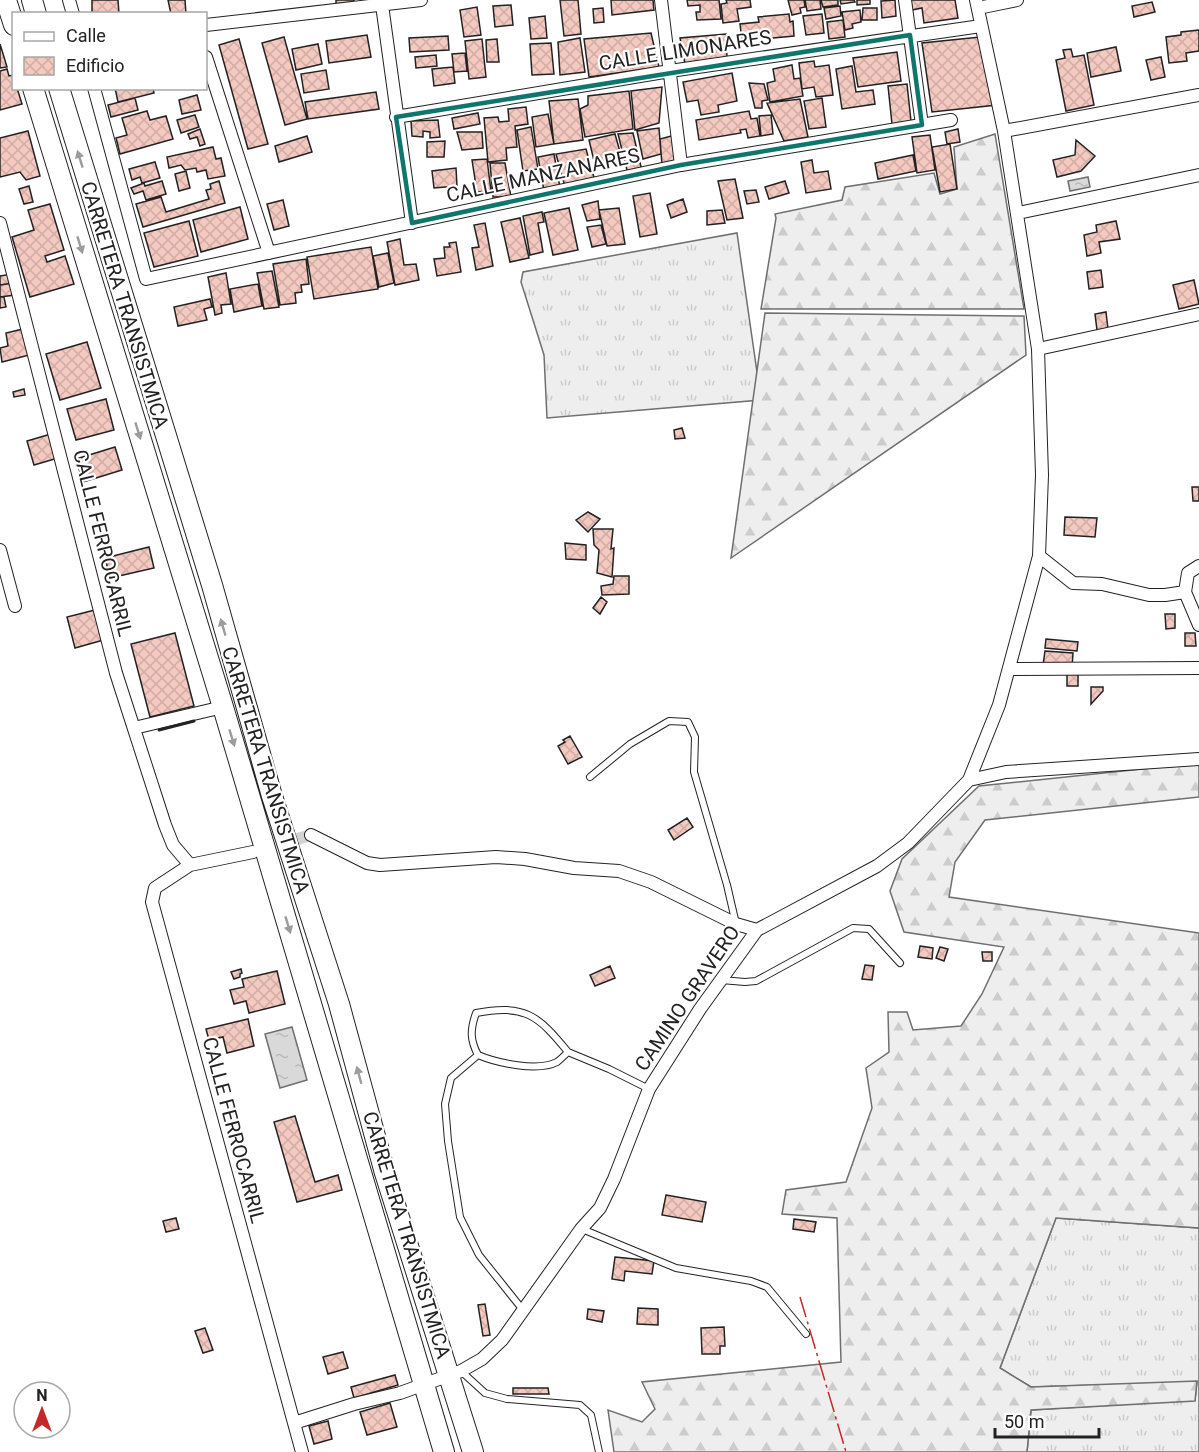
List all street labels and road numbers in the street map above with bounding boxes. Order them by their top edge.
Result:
street label: CALLE LIMONARES [597,24,773,75]
street label: CALLE MANZANARES [444,143,642,207]
street label: CARRETERA TRANSISTMICA [76,179,174,431]
street label: CALLE FERROCARRIL [68,447,138,639]
street label: CARRETERA TRANSISTMICA [217,644,315,896]
street label: CAMINO GRAVERO [629,921,745,1075]
street label: CALLE FERROCARRIL [198,1034,270,1226]
street label: CARRETERA TRANSISTMICA [358,1109,456,1361]

